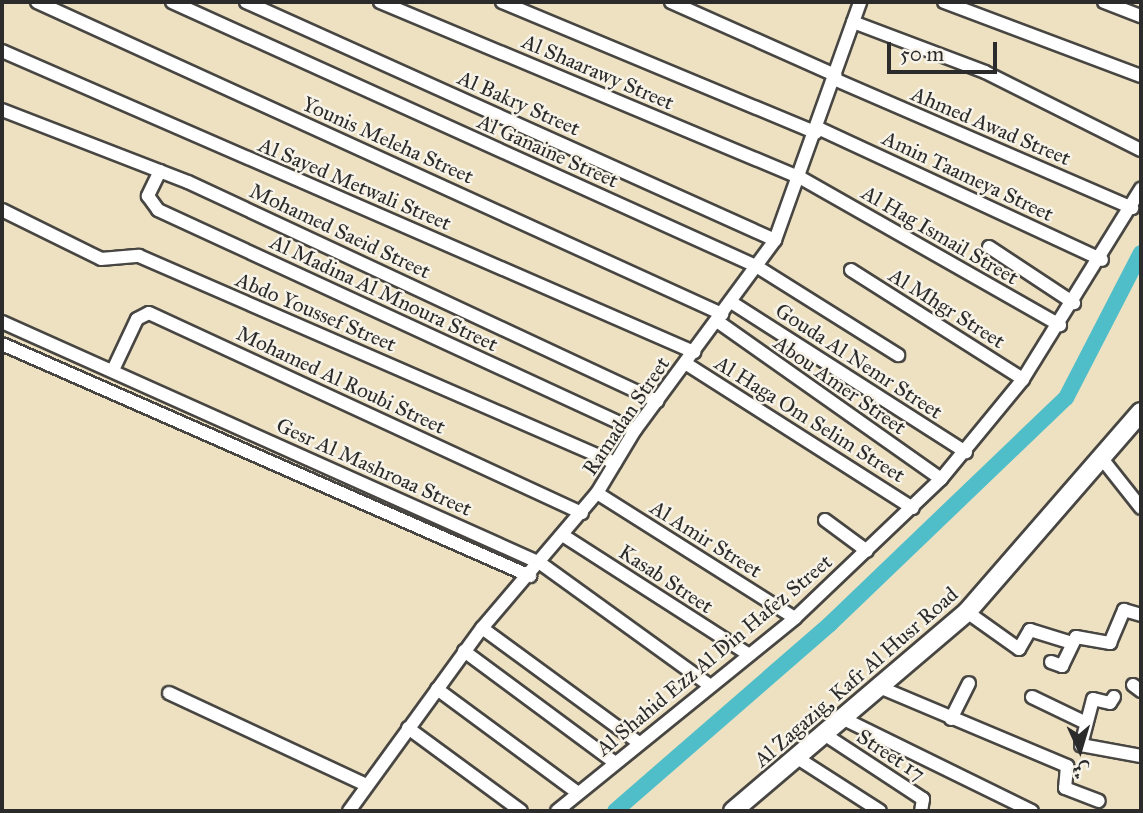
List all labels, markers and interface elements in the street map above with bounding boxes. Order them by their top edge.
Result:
scale bar [891,28,1001,72]
street label: Al Shaarawy Street [518,29,678,115]
text: 50 m [900,41,944,67]
street label: Al Bakry Street [454,65,584,141]
street label: Ahmed Awad Street [908,81,1074,171]
street label: Younis Meleha Street [298,91,478,189]
street label: Al Ganaine Street [474,109,622,193]
street label: Amin Taameya Street [878,125,1058,227]
street label: Al Sayed Metwali Street [255,132,455,236]
street label: Mohamed Saeid Street [246,178,434,284]
street label: Al Hag Ismail Street [857,180,1023,290]
street label: Al Madina Al Mnoura Street [266,229,502,357]
street label: Al Mhgr Street [884,262,1010,354]
street label: Abdo Youssef Street [232,267,400,357]
street label: Gouda Al Nemr Street [771,298,947,424]
street label: Mohamed Al Roubi Street [233,321,449,439]
street label: Abou Amer Street [769,330,911,440]
street label: Al Haga Om Selim Street [710,350,910,488]
street label: Ramadan Street [577,352,675,480]
street label: Gesr Al Mashroaa Street [272,413,476,521]
street label: Al Amir Street [646,495,766,583]
street label: Kasab Street [614,539,718,619]
street label: Al Shahid Ezz Al Din Hafez Street [591,549,837,761]
street label: Al Zagazig, Kafr Al Husr Road [749,582,963,772]
north arrow [1045,715,1115,785]
street label: Street 17 [852,724,930,786]
text: ش [1071,759,1092,784]

